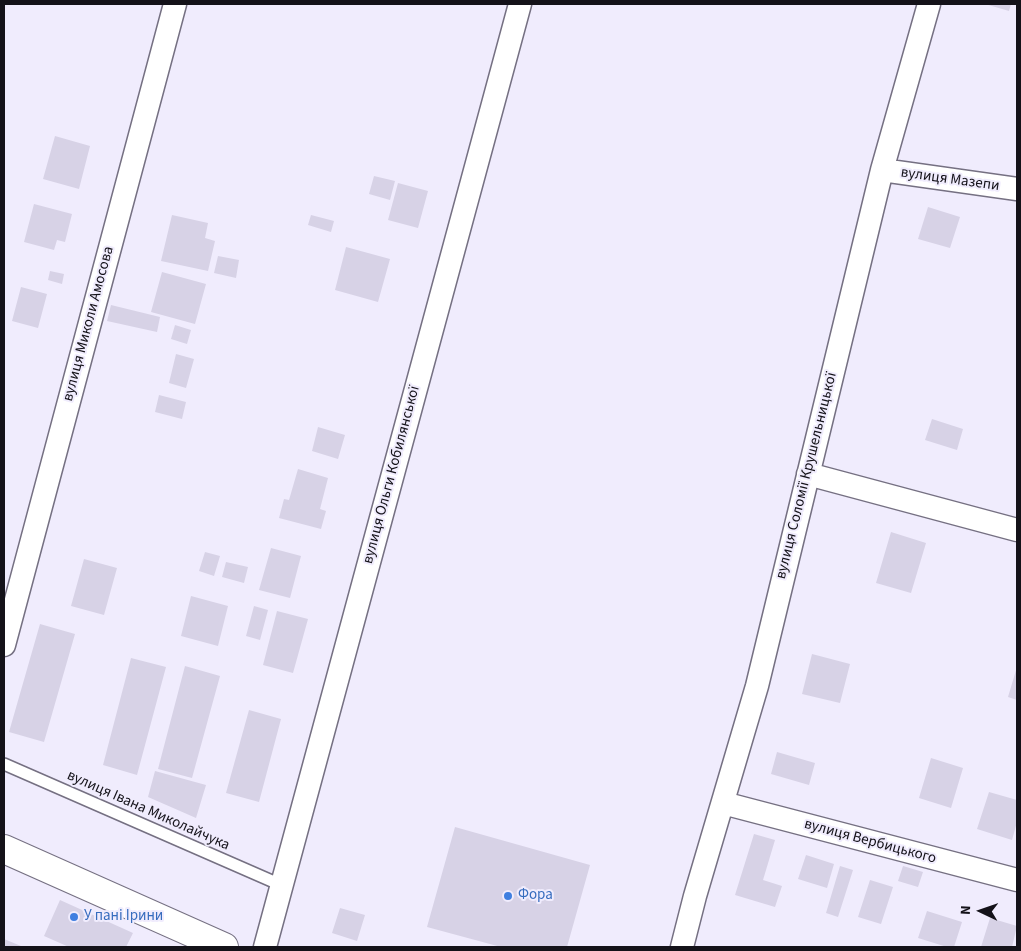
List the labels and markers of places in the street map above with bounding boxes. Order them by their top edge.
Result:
place label: Фора [518,887,553,905]
marker: Фора [502,890,514,902]
place label: У пані Ірини [84,908,163,926]
marker: У пані Ірини [68,911,80,923]

